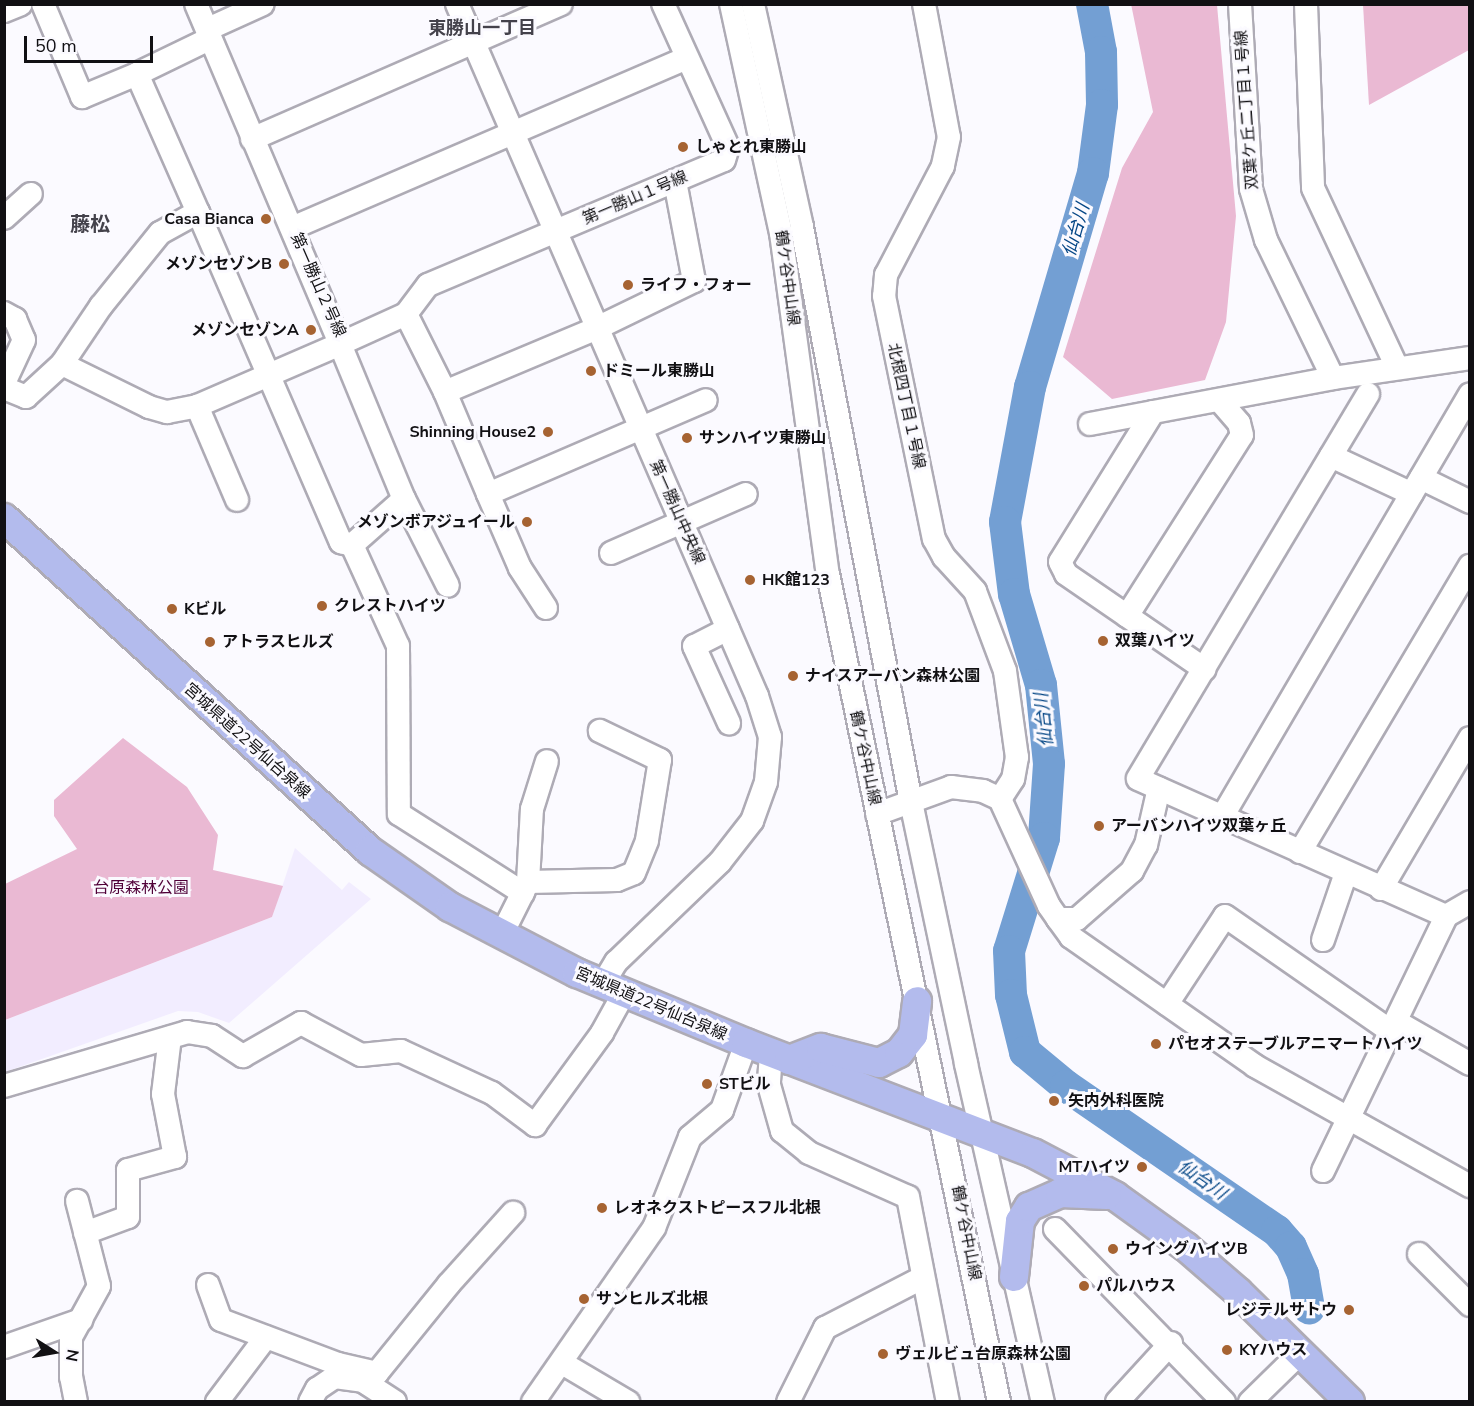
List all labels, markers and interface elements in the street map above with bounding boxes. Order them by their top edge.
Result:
district label: 東勝山一丁目 [428,17,536,39]
scale bar [27,24,156,62]
street label: 双葉ケ丘二丁目１号線 [1232,30,1262,190]
text: 50 m [35,34,77,58]
place label: しゃとれ東勝山 [695,137,807,157]
marker: しゃとれ東勝山 [676,140,690,154]
street label: 第一勝山１号線 [580,167,690,229]
water label: 仙台川 [1058,201,1094,259]
place label: Casa Bianca [164,209,254,229]
district label: 藤松 [70,212,110,236]
marker: Casa Bianca [259,212,273,226]
street label: 鶴ケ谷中山線 [771,229,803,327]
street label: 第一勝山２号線 [286,230,350,340]
place label: メゾンセゾンB [165,254,272,274]
marker: メゾンセゾンB [277,257,291,271]
place label: ライフ・フォー [640,275,752,295]
marker: ライフ・フォー [621,278,635,292]
place label: メゾンセゾンA [191,320,299,340]
marker: メゾンセゾンA [304,323,318,337]
street label: 北根四丁目１号線 [883,341,929,471]
place label: ドミール東勝山 [603,361,715,381]
marker: ドミール東勝山 [584,364,598,378]
place label: Shinning House2 [409,422,536,442]
marker: Shinning House2 [541,425,555,439]
place label: サンハイツ東勝山 [699,428,827,448]
marker: サンハイツ東勝山 [680,431,694,445]
street label: 第一勝山中央線 [645,457,709,567]
place label: メゾンボアジュイール [355,512,515,532]
marker: メゾンボアジュイール [520,515,534,529]
place label: HK館123 [762,570,830,590]
marker: HK館123 [743,573,757,587]
place label: クレストハイツ [334,596,446,616]
place label: Kビル [184,599,227,619]
marker: クレストハイツ [315,599,329,613]
marker: Kビル [165,602,179,616]
place label: 双葉ハイツ [1115,631,1195,651]
place label: アトラスヒルズ [222,632,334,652]
marker: 双葉ハイツ [1096,634,1110,648]
marker: アトラスヒルズ [203,635,217,649]
place label: ナイスアーバン森林公園 [805,666,980,686]
marker: ナイスアーバン森林公園 [786,669,800,683]
street label: 宮城県道22号仙台泉線 [180,679,314,803]
water label: 仙台川 [1030,692,1058,748]
street label: 鶴ケ谷中山線 [846,709,884,807]
place label: アーバンハイツ双葉ヶ丘 [1111,816,1286,836]
marker: アーバンハイツ双葉ヶ丘 [1092,819,1106,833]
park label: 台原森林公園 [93,878,189,898]
street label: 宮城県道22号仙台泉線 [572,963,730,1045]
place label: パセオステーブルアニマートハイツ [1168,1034,1424,1054]
marker: パセオステーブルアニマートハイツ [1149,1037,1163,1051]
place label: STビル [719,1074,771,1094]
marker: STビル [700,1077,714,1091]
place label: 矢内外科医院 [1068,1091,1164,1111]
marker: 矢内外科医院 [1045,1092,1063,1110]
water label: 仙台川 [1174,1156,1230,1204]
place label: MTハイツ [1058,1157,1130,1177]
marker: MTハイツ [1135,1160,1149,1174]
street label: 鶴ケ谷中山線 [947,1184,985,1282]
place label: レオネクストピースフル北根 [614,1198,822,1218]
marker: レオネクストピースフル北根 [595,1201,609,1215]
place label: ウイングハイツB [1125,1239,1248,1259]
marker: ウイングハイツB [1106,1242,1120,1256]
place label: パルハウス [1096,1276,1176,1296]
marker: パルハウス [1077,1279,1091,1293]
place label: サンヒルズ北根 [596,1289,708,1309]
marker: サンヒルズ北根 [577,1292,591,1306]
place label: レジテルサトウ [1225,1300,1337,1320]
marker: レジテルサトウ [1342,1303,1356,1317]
north arrow [24,1322,84,1382]
place label: KYハウス [1239,1340,1307,1360]
marker: KYハウス [1220,1343,1234,1357]
place label: ヴェルビュ台原森林公園 [895,1344,1071,1364]
text: N [60,1347,84,1363]
marker: ヴェルビュ台原森林公園 [876,1347,890,1361]

